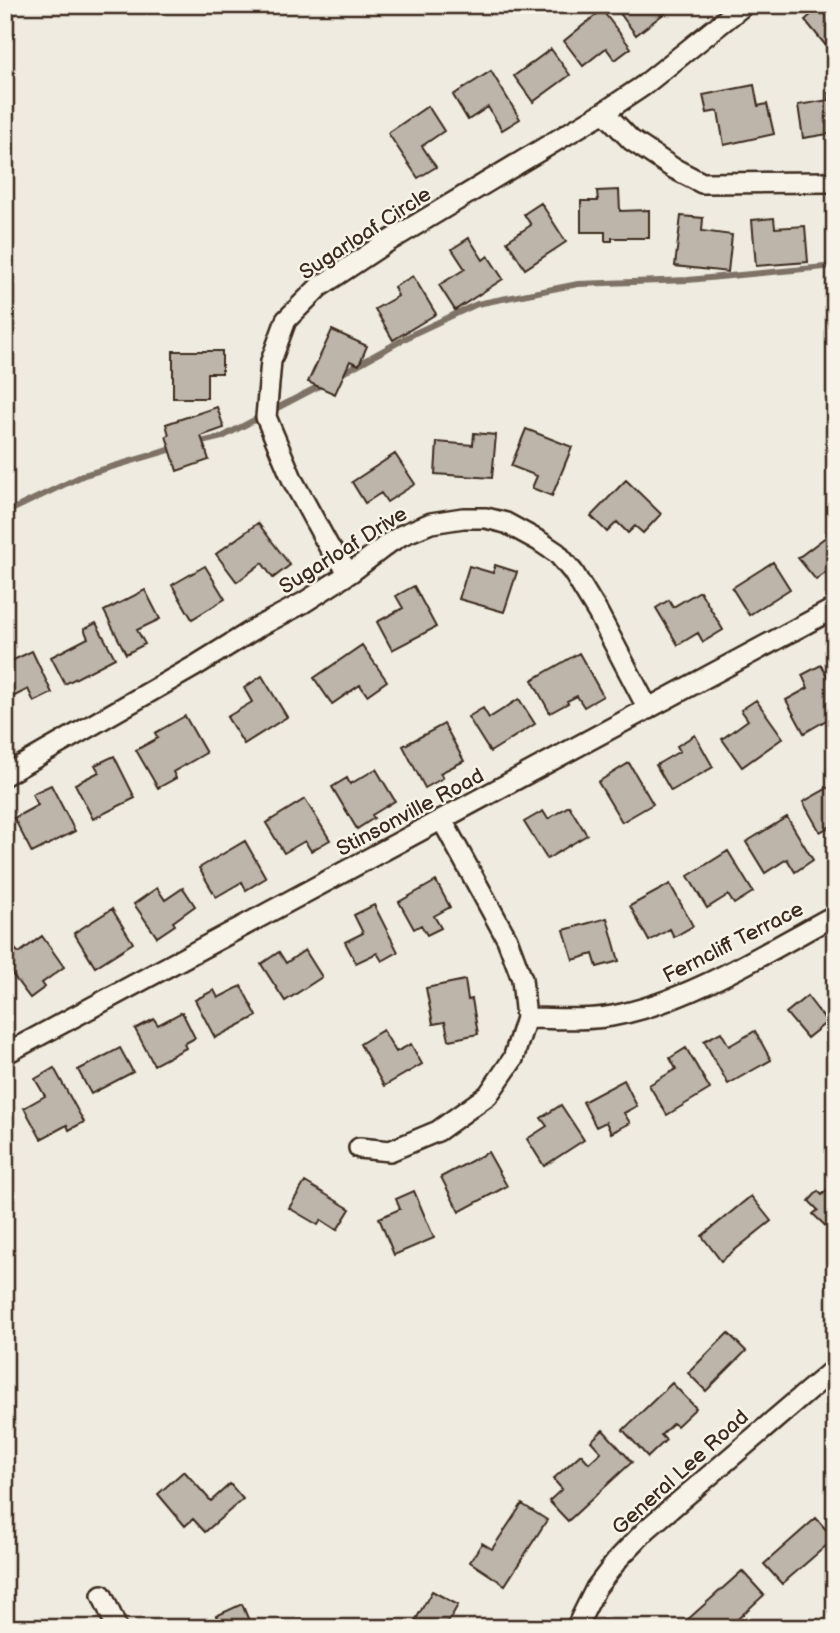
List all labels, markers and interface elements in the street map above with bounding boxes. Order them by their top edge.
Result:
street label: Sugarloaf Circle [295,182,436,285]
street label: Sugarloaf Drive [275,501,412,600]
street label: Stinsonville Road [332,763,488,862]
street label: Ferncliff Terrace [659,896,808,989]
street label: General Lee Road [607,1405,754,1540]

